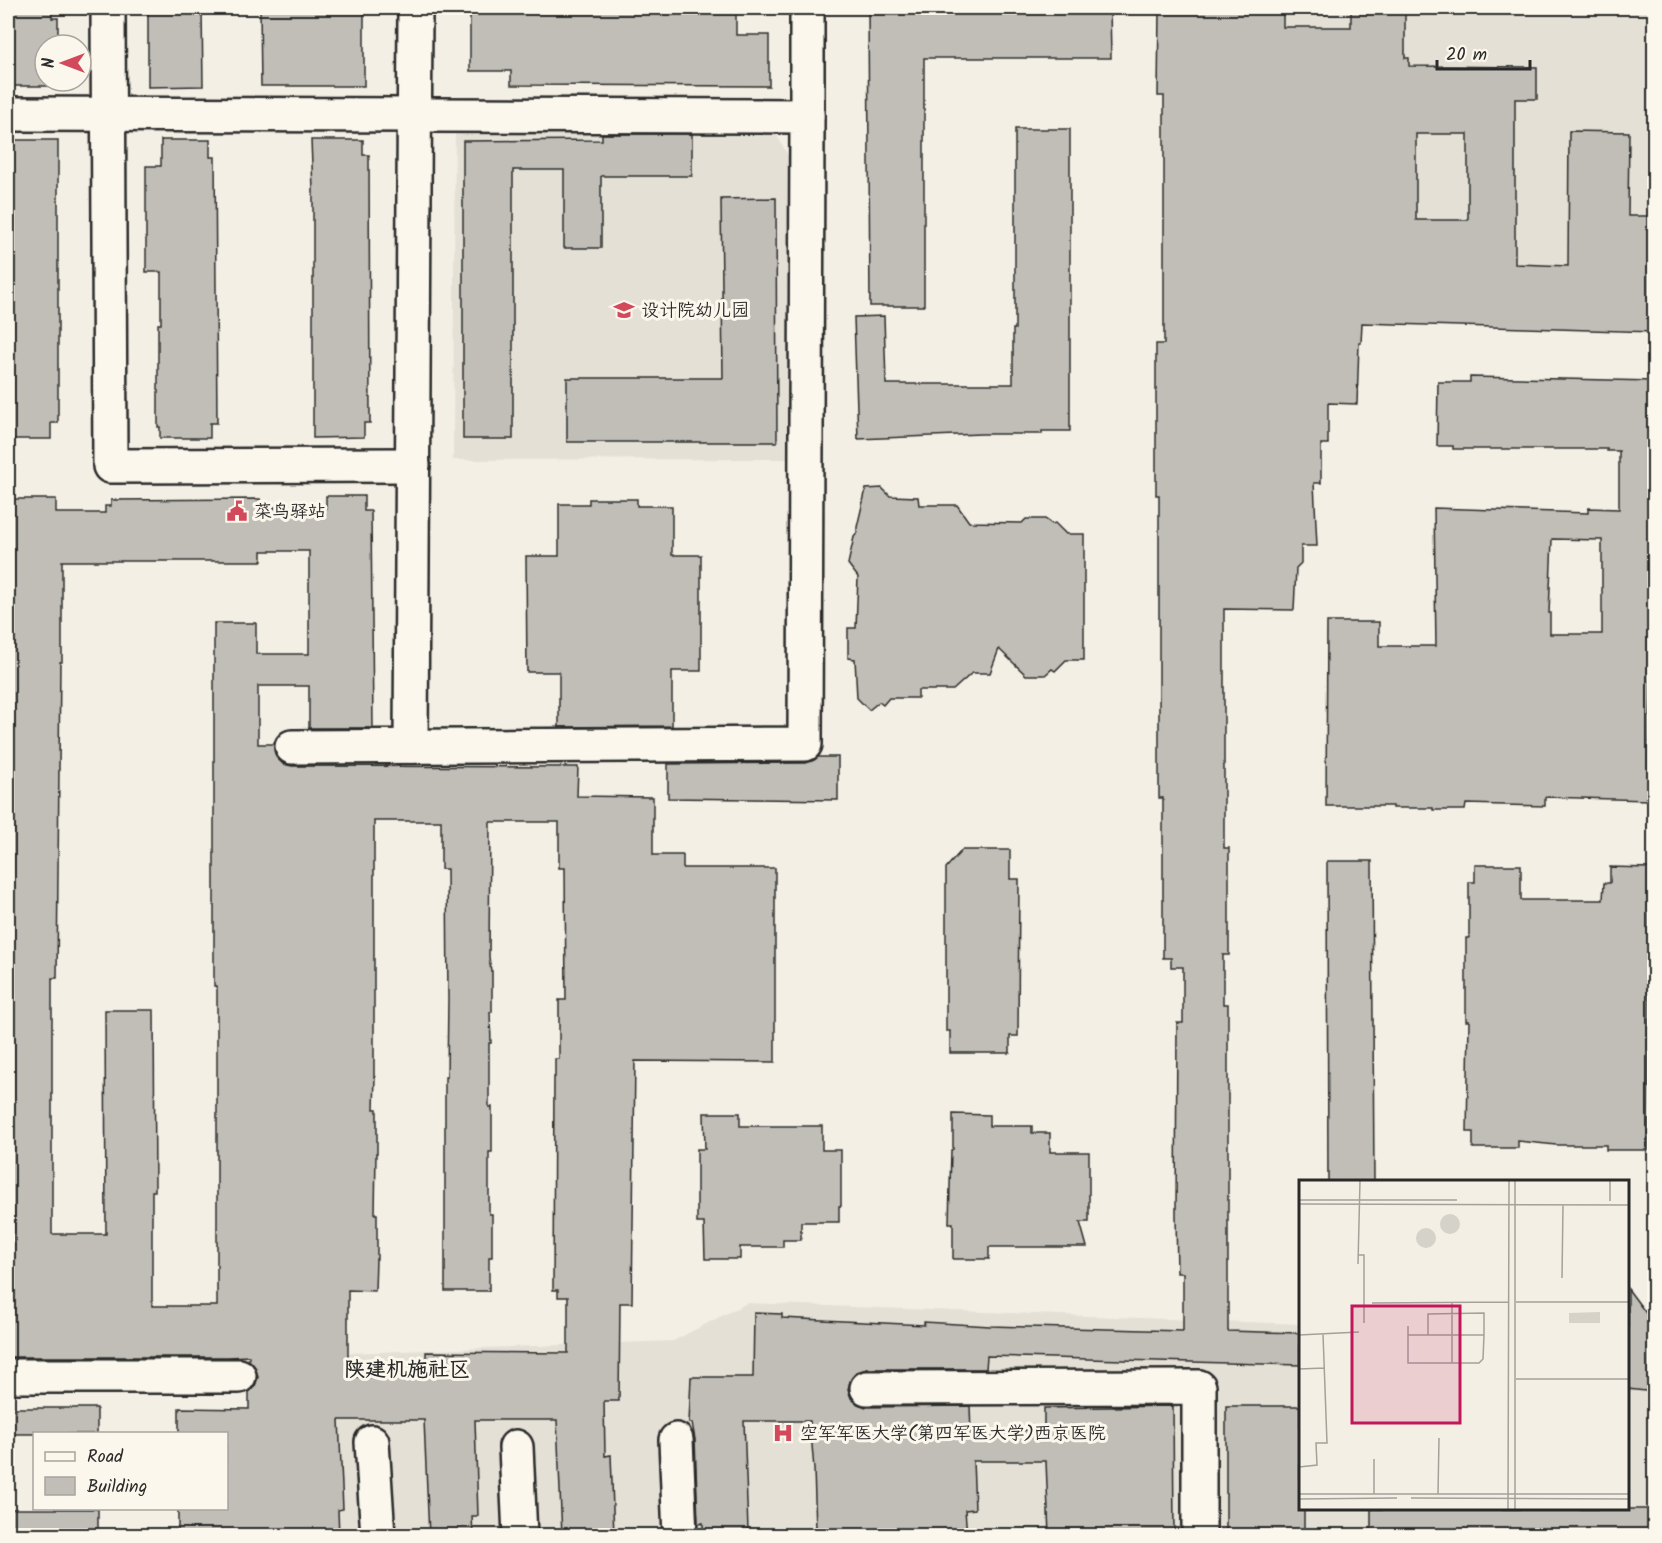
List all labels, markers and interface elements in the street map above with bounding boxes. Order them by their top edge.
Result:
north arrow [33,33,93,93]
scale bar [1437,33,1530,71]
text: 20 m [1446,41,1487,70]
text: N [37,58,62,68]
place label: 设计院幼儿园 [641,297,749,326]
school or university icon: 设计院幼儿园 [612,298,636,322]
place label: 菜鸟驿站 [254,498,326,527]
public building icon: 菜鸟驿站 [225,499,249,523]
inset map [1299,1180,1629,1510]
district label: 陕建机施社区 [344,1354,470,1387]
place label: 空军军医大学(第四军医大学)西京医院 [800,1420,1106,1449]
hospital icon: 空军军医大学(第四军医大学)西京医院 [771,1421,795,1445]
legend [33,1432,228,1510]
text: Road [87,1443,124,1472]
text: Building [87,1473,147,1502]

